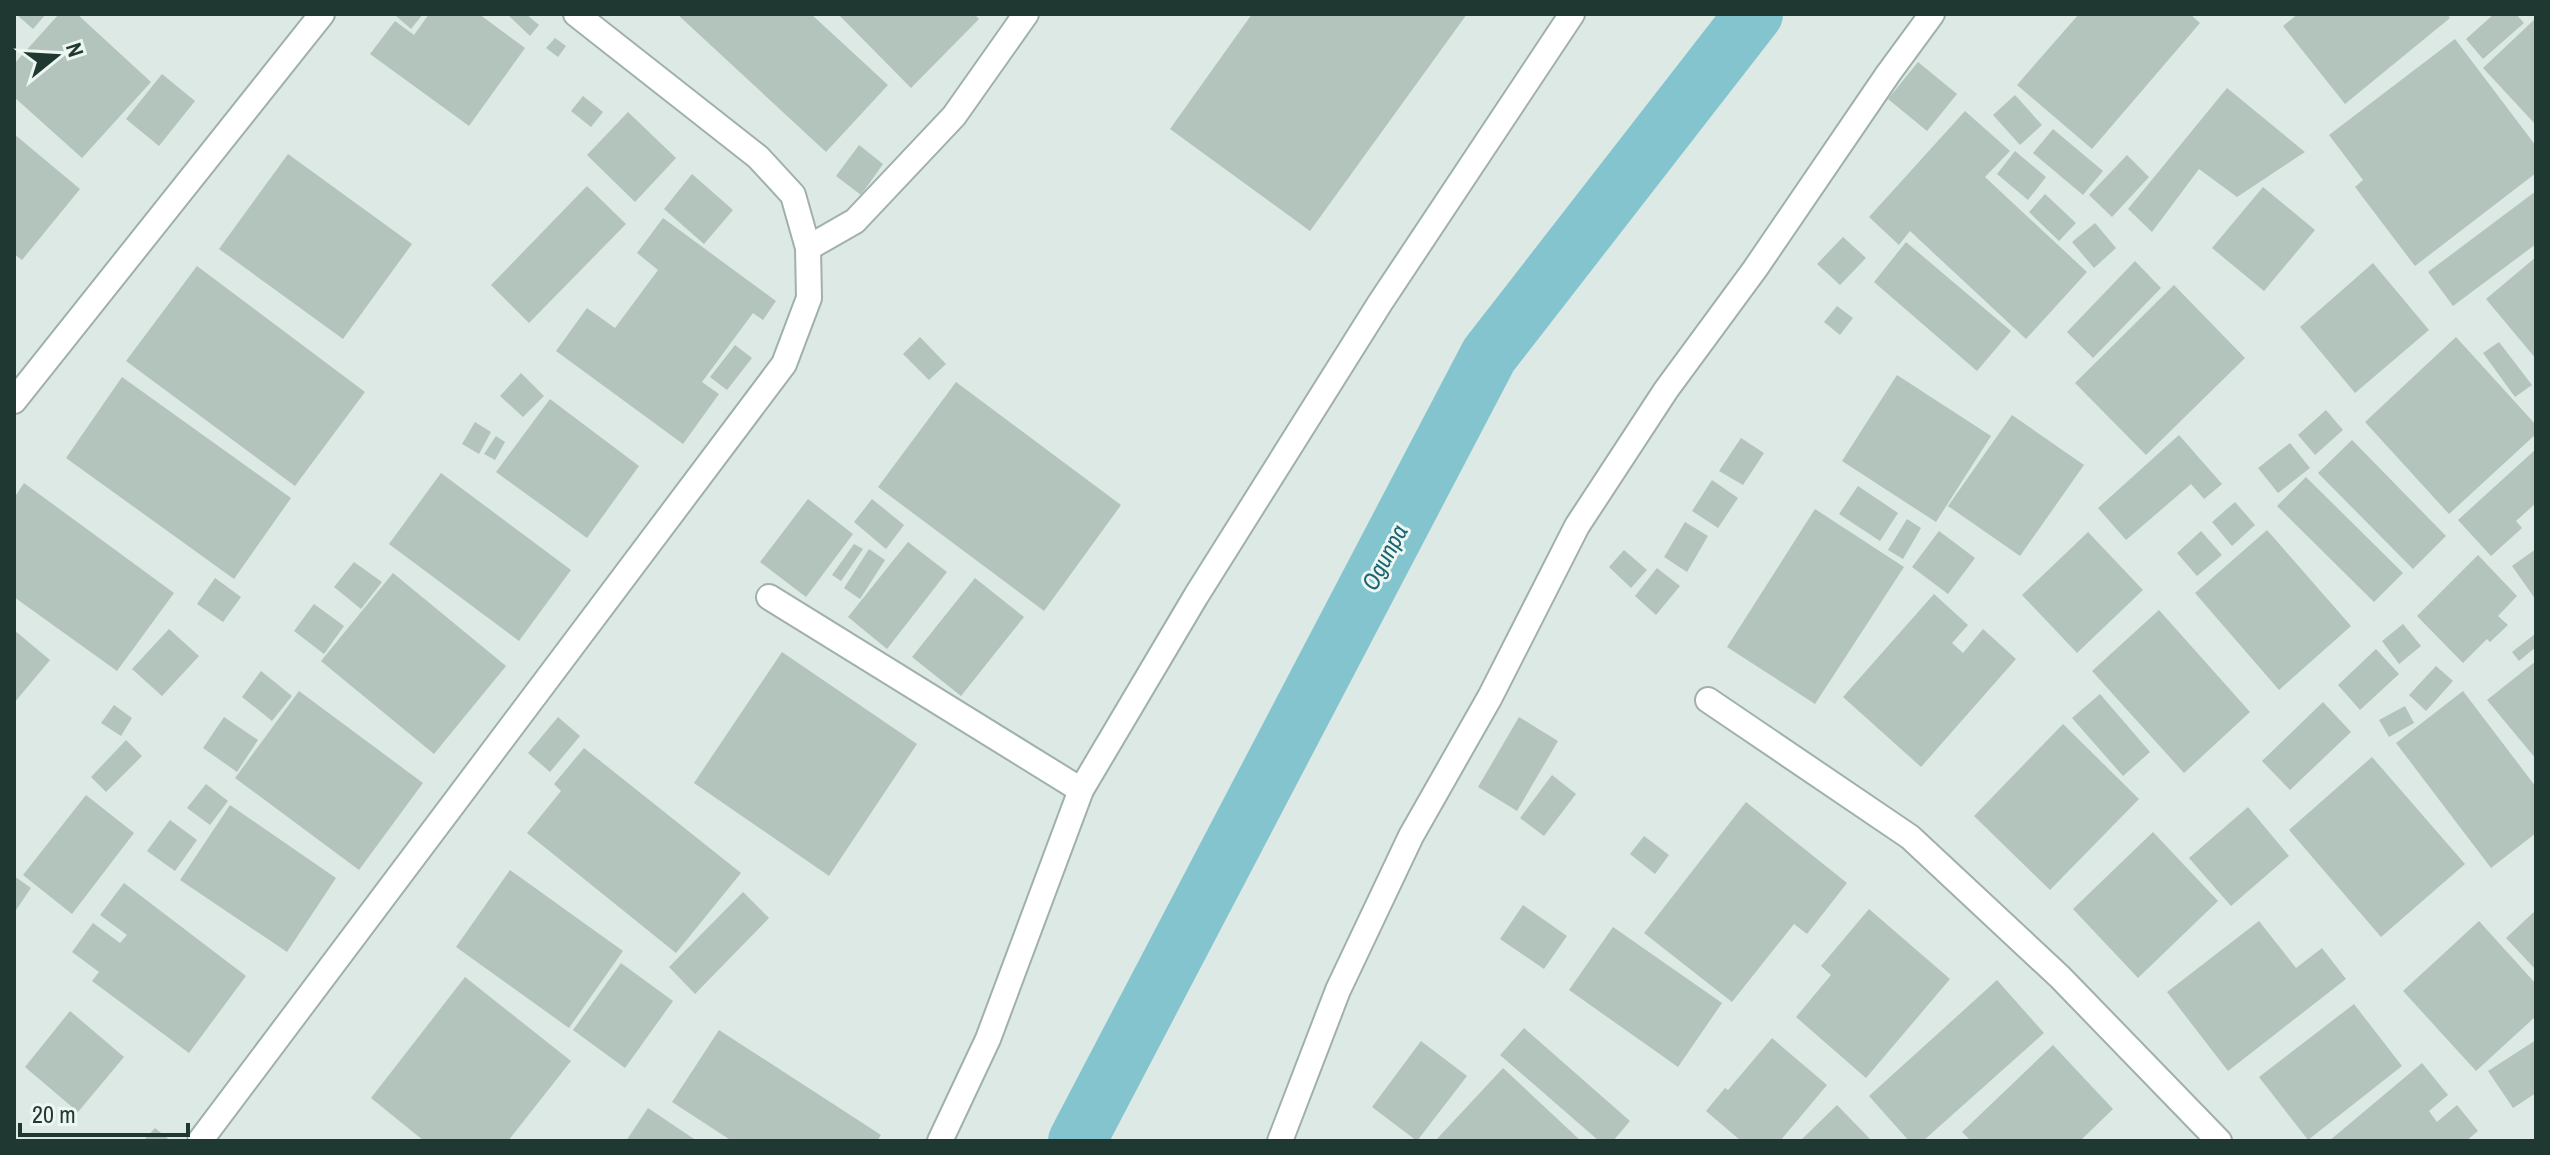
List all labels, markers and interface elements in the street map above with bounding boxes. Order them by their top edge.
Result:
north arrow [16,16,96,96]
text: N [59,39,91,61]
water label: Ogunpa [1353,519,1415,595]
scale bar [20,1087,188,1137]
text: 20 m [32,1098,76,1130]

